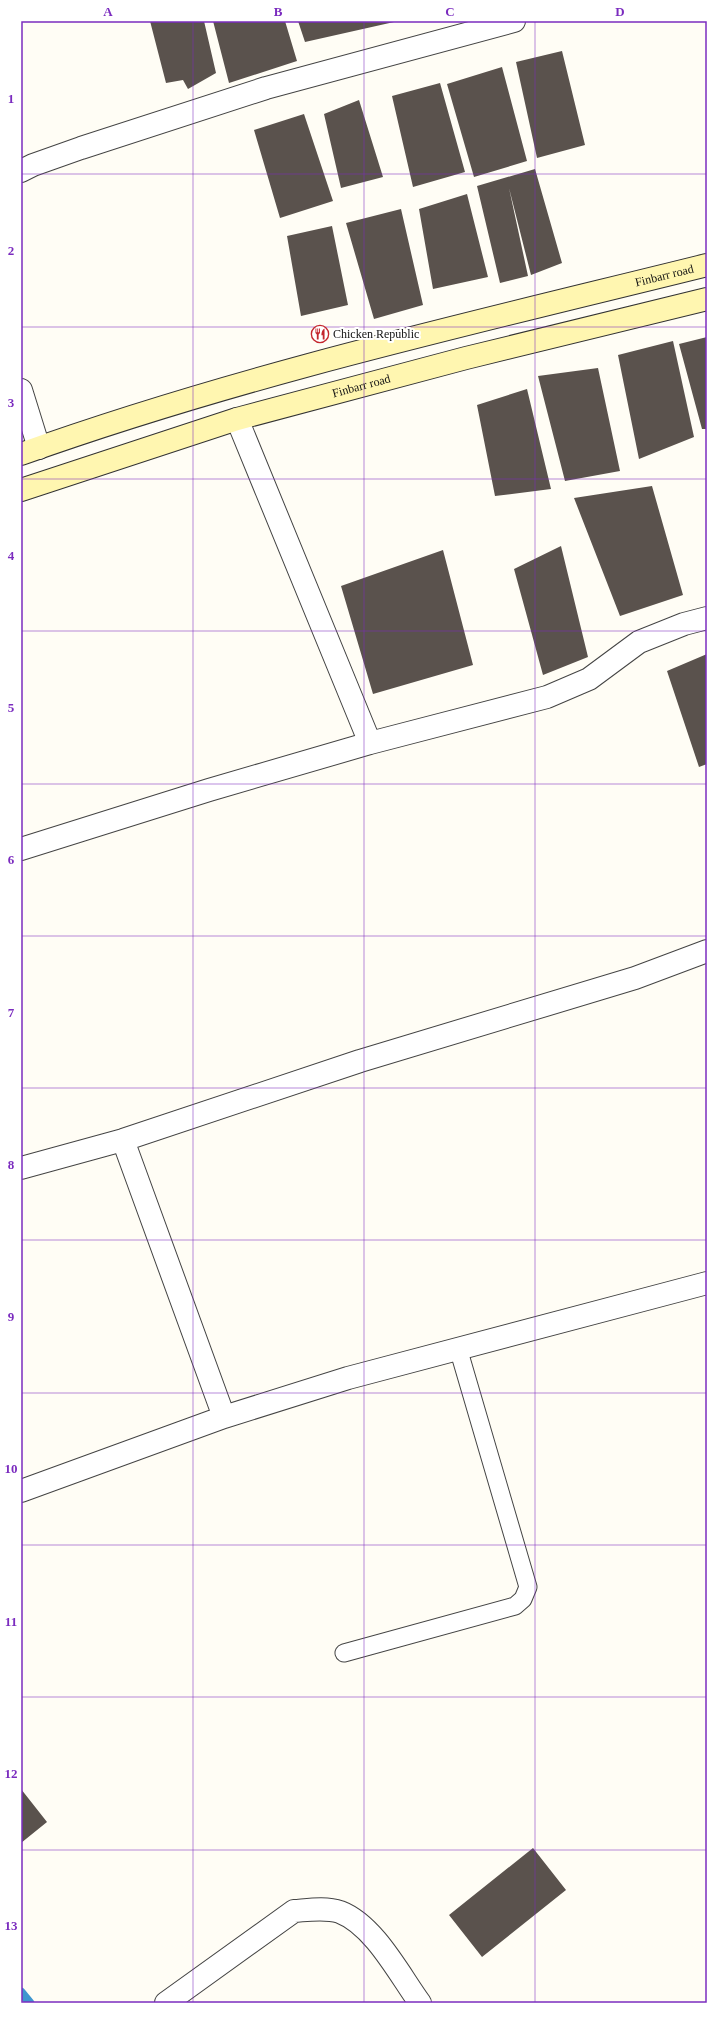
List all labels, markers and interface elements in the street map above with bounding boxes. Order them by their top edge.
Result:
text: A [103,4,113,19]
text: B [274,4,283,19]
text: C [445,4,455,19]
text: D [615,4,625,19]
text: 1 [8,91,14,106]
text: 2 [8,243,14,258]
street label: Finbarr road [634,262,695,289]
restaurant icon: Chicken Republic [310,324,330,344]
place label: Chicken Republic [333,327,419,341]
street label: Finbarr road [331,371,392,400]
text: 3 [8,395,15,410]
text: 4 [8,548,15,563]
text: 5 [8,700,15,715]
text: 6 [8,852,15,867]
text: 7 [8,1005,15,1020]
text: 8 [8,1157,15,1172]
text: 9 [8,1309,15,1324]
text: 10 [5,1461,18,1476]
text: 11 [5,1614,17,1629]
text: 12 [5,1766,18,1781]
text: 13 [5,1918,18,1933]

